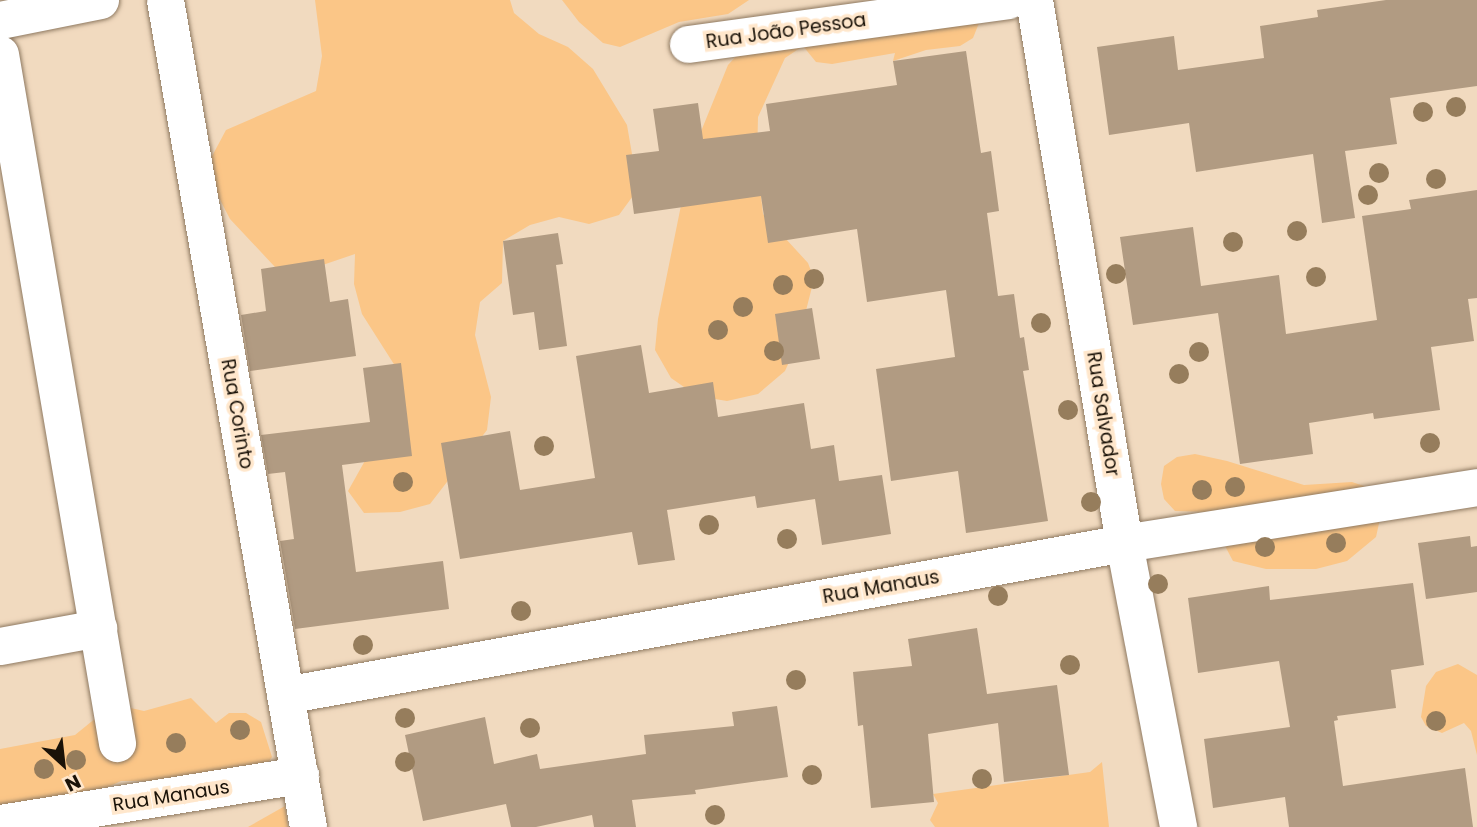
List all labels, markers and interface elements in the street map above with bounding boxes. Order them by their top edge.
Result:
street label: Rua João Pessoa [704,8,868,54]
street label: Rua Salvador [1082,350,1124,478]
street label: Rua Corinto [216,357,258,471]
street label: Rua Manaus [821,566,941,608]
north arrow [28,729,98,799]
text: N [60,768,85,798]
street label: Rua Manaus [111,776,231,816]

